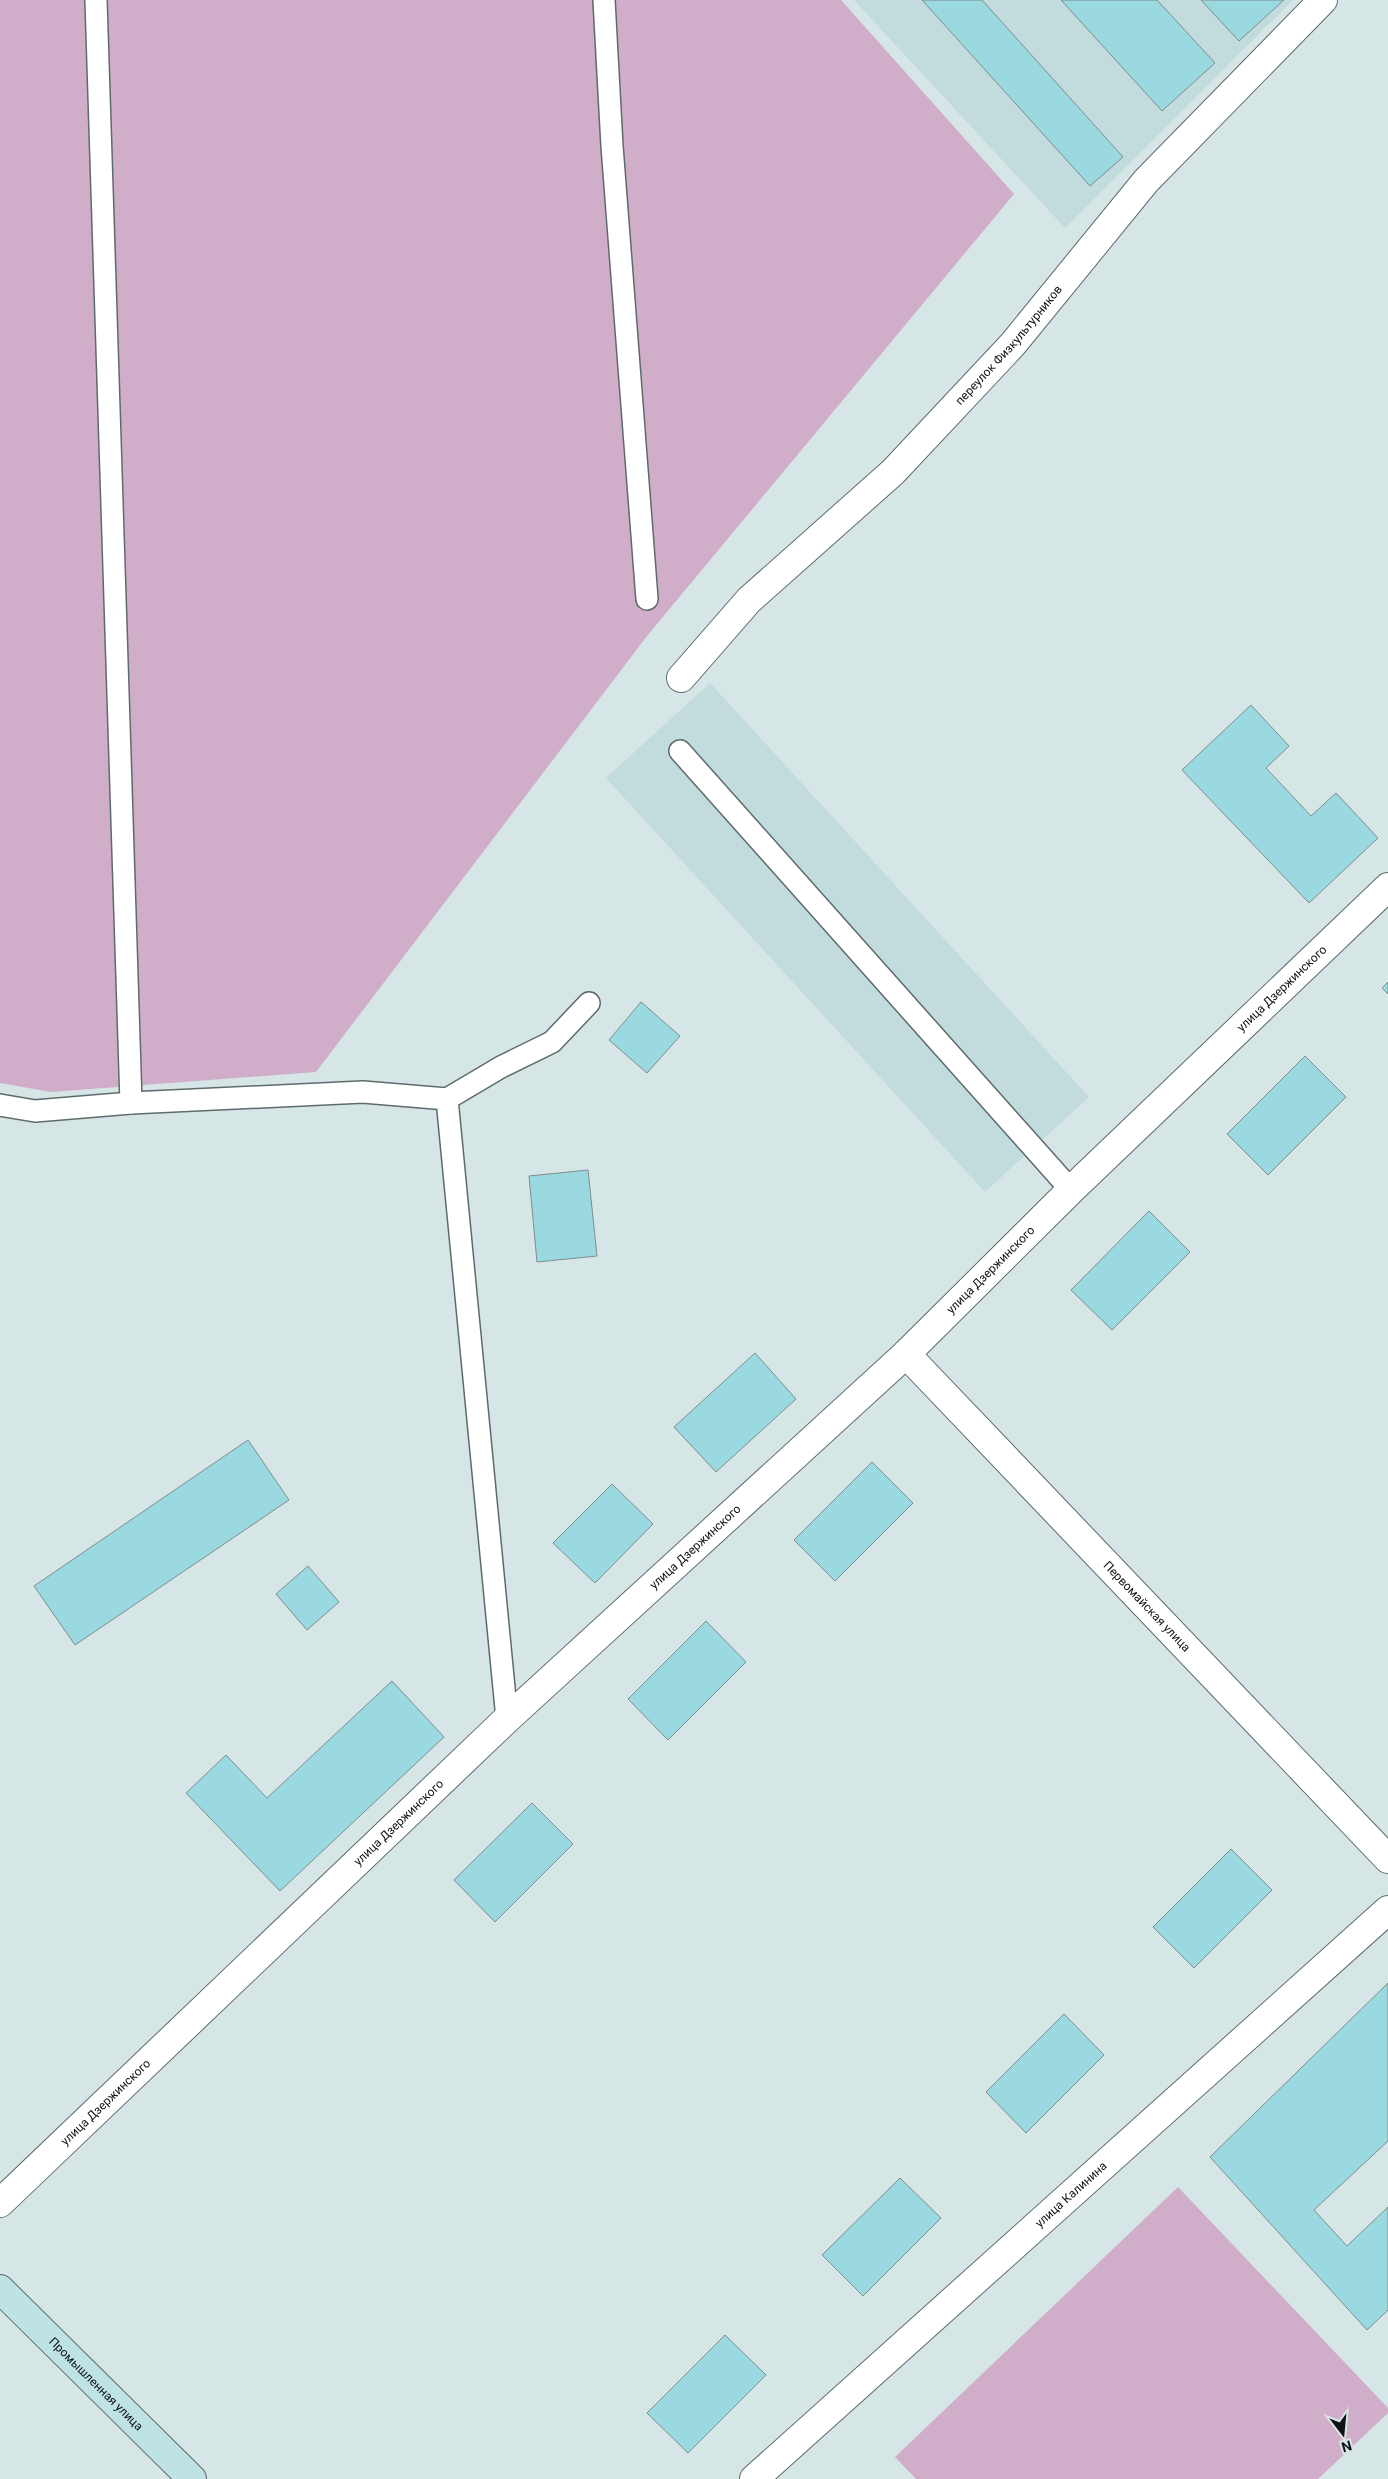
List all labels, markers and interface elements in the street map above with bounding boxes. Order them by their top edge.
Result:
street label: переулок Физкультурников [953,282,1065,408]
street label: улица Дзержинского [1234,942,1330,1034]
street label: улица Дзержинского [944,1223,1038,1317]
street label: улица Дзержинского [647,1502,744,1592]
street label: Первомайская улица [1101,1558,1193,1655]
street label: улица Дзержинского [351,1776,446,1868]
street label: улица Дзержинского [58,2056,153,2148]
street label: улица Калинина [1032,2159,1110,2230]
street label: Промышленная улица [46,2335,146,2433]
north arrow [1318,2409,1368,2459]
text: N [1340,2437,1354,2456]

